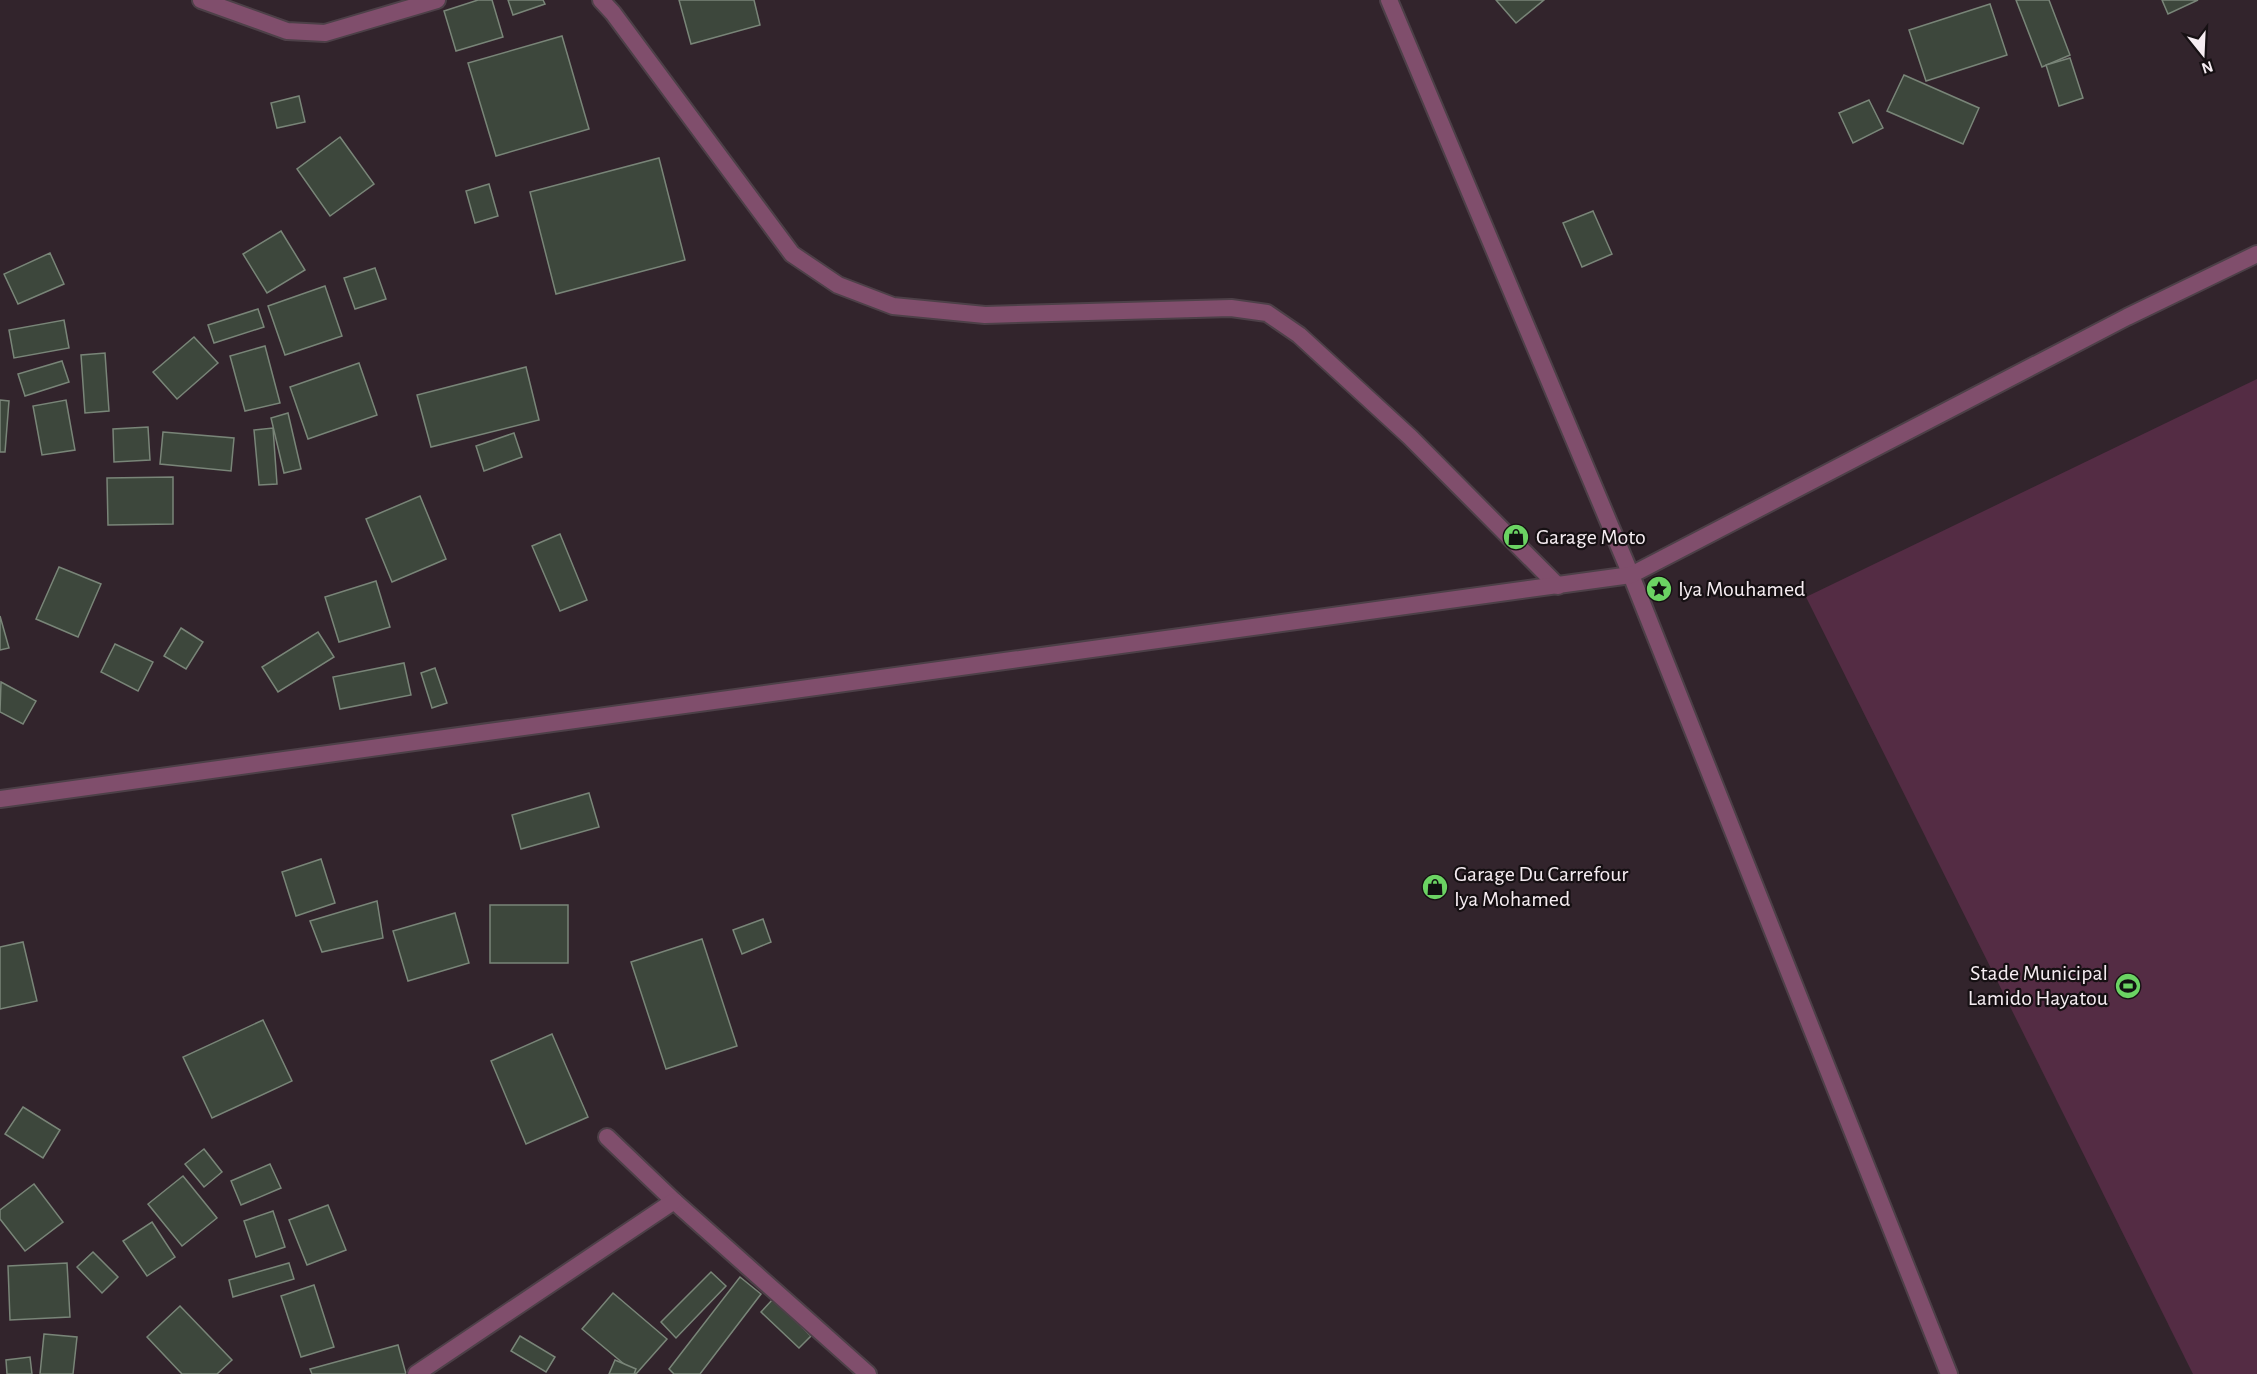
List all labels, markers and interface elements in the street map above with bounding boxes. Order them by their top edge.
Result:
north arrow [2173,24,2233,84]
text: N [2200,58,2215,77]
shop icon: Garage Moto [1501,522,1531,552]
place label: Garage Moto [1536,526,1646,548]
place icon: Iya Mouhamed [1644,574,1674,604]
place label: Iya Mouhamed [1678,578,1806,600]
place label: Garage Du Carrefour Iya Mohamed [1454,863,1628,910]
shop icon: Garage Du Carrefour Iya Mohamed [1420,872,1450,902]
place label: Stade Municipal Lamido Hayatou [1968,962,2108,1009]
sports icon: Stade Municipal Lamido Hayatou [2113,971,2143,1001]

